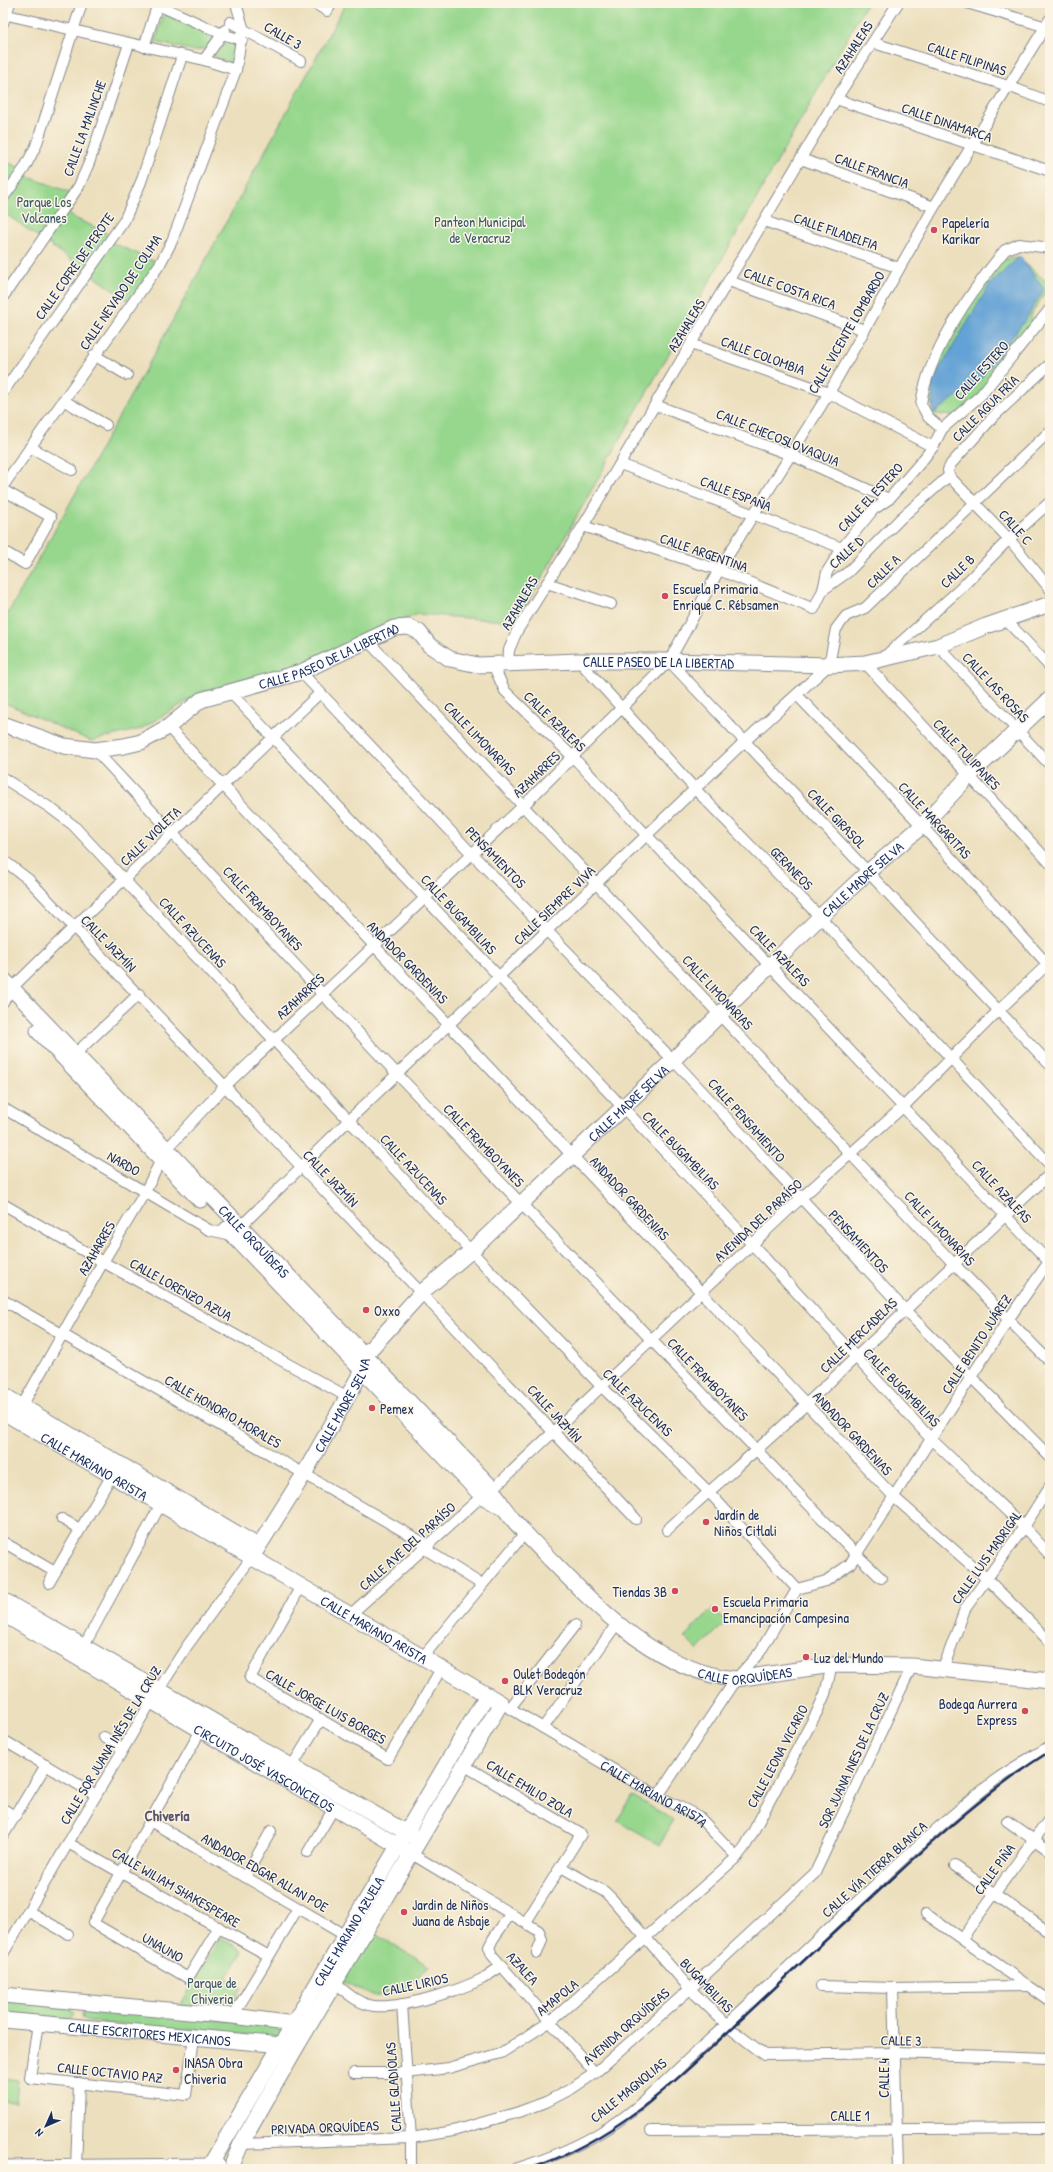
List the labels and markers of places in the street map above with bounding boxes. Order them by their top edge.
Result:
place label: Papelería Karikar [942,213,990,248]
marker: Papelería Karikar [929,225,939,235]
place label: Escuela Primaria Enrique C. Rébsamen [673,579,779,615]
marker: Escuela Primaria Enrique C. Rébsamen [660,591,670,601]
place label: Oxxo [374,1301,400,1320]
marker: Oxxo [361,1305,371,1315]
place label: Pemex [380,1399,414,1418]
marker: Pemex [367,1403,377,1413]
place label: Jardín de Niños Citlali [714,1505,777,1540]
marker: Jardín de Niños Citlali [701,1517,711,1527]
place label: Tiendas 3B [612,1582,667,1601]
marker: Tiendas 3B [670,1586,680,1596]
place label: Escuela Primaria Emancipación Campesina [723,1592,849,1628]
marker: Escuela Primaria Emancipación Campesina [710,1604,720,1614]
place label: Luz del Mundo [814,1648,884,1667]
marker: Luz del Mundo [801,1652,811,1662]
place label: Oulet Bodegón BLK Veracruz [513,1664,586,1699]
marker: Oulet Bodegón BLK Veracruz [500,1676,510,1686]
place label: Bodega Aurrera Express [939,1694,1018,1730]
marker: Bodega Aurrera Express [1020,1706,1030,1716]
place label: Jardin de Niños Juana de Asbaje [412,1895,490,1931]
marker: Jardin de Niños Juana de Asbaje [399,1907,409,1917]
place label: INASA Obra Chiveria [184,2053,243,2088]
marker: INASA Obra Chiveria [171,2065,181,2075]

